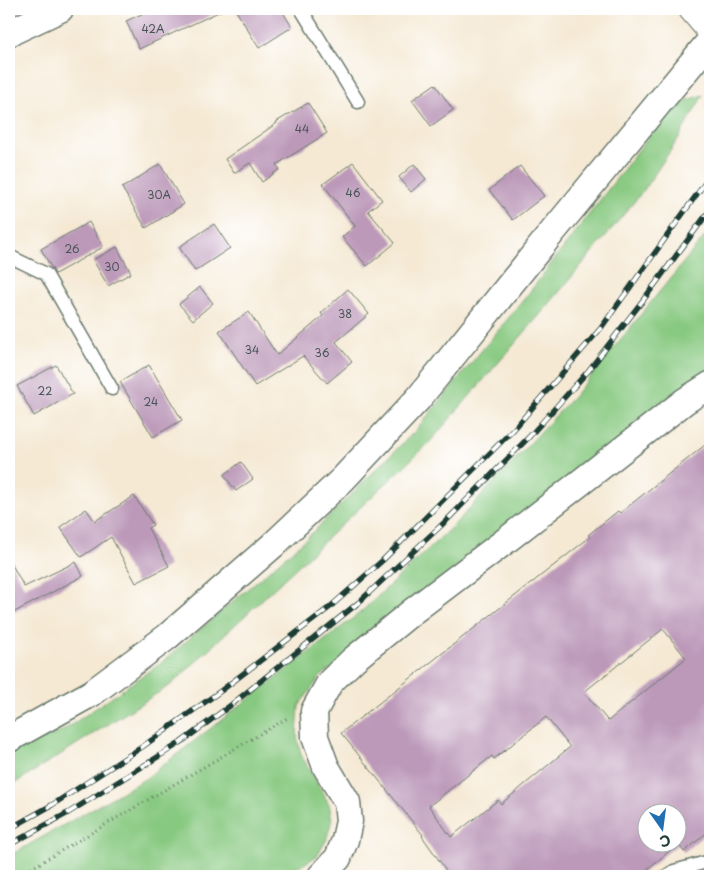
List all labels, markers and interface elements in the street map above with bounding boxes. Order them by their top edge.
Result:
house number: 42А [141,20,165,37]
house number: 44 [295,120,309,137]
house number: 46 [346,184,361,201]
house number: 30А [147,186,171,203]
house number: 26 [64,240,80,257]
house number: 30 [104,258,120,275]
house number: 38 [338,305,352,322]
house number: 34 [245,341,259,358]
house number: 36 [315,344,330,361]
house number: 22 [38,382,52,399]
house number: 24 [144,393,158,410]
north arrow [636,802,686,852]
text: С [658,830,673,853]

